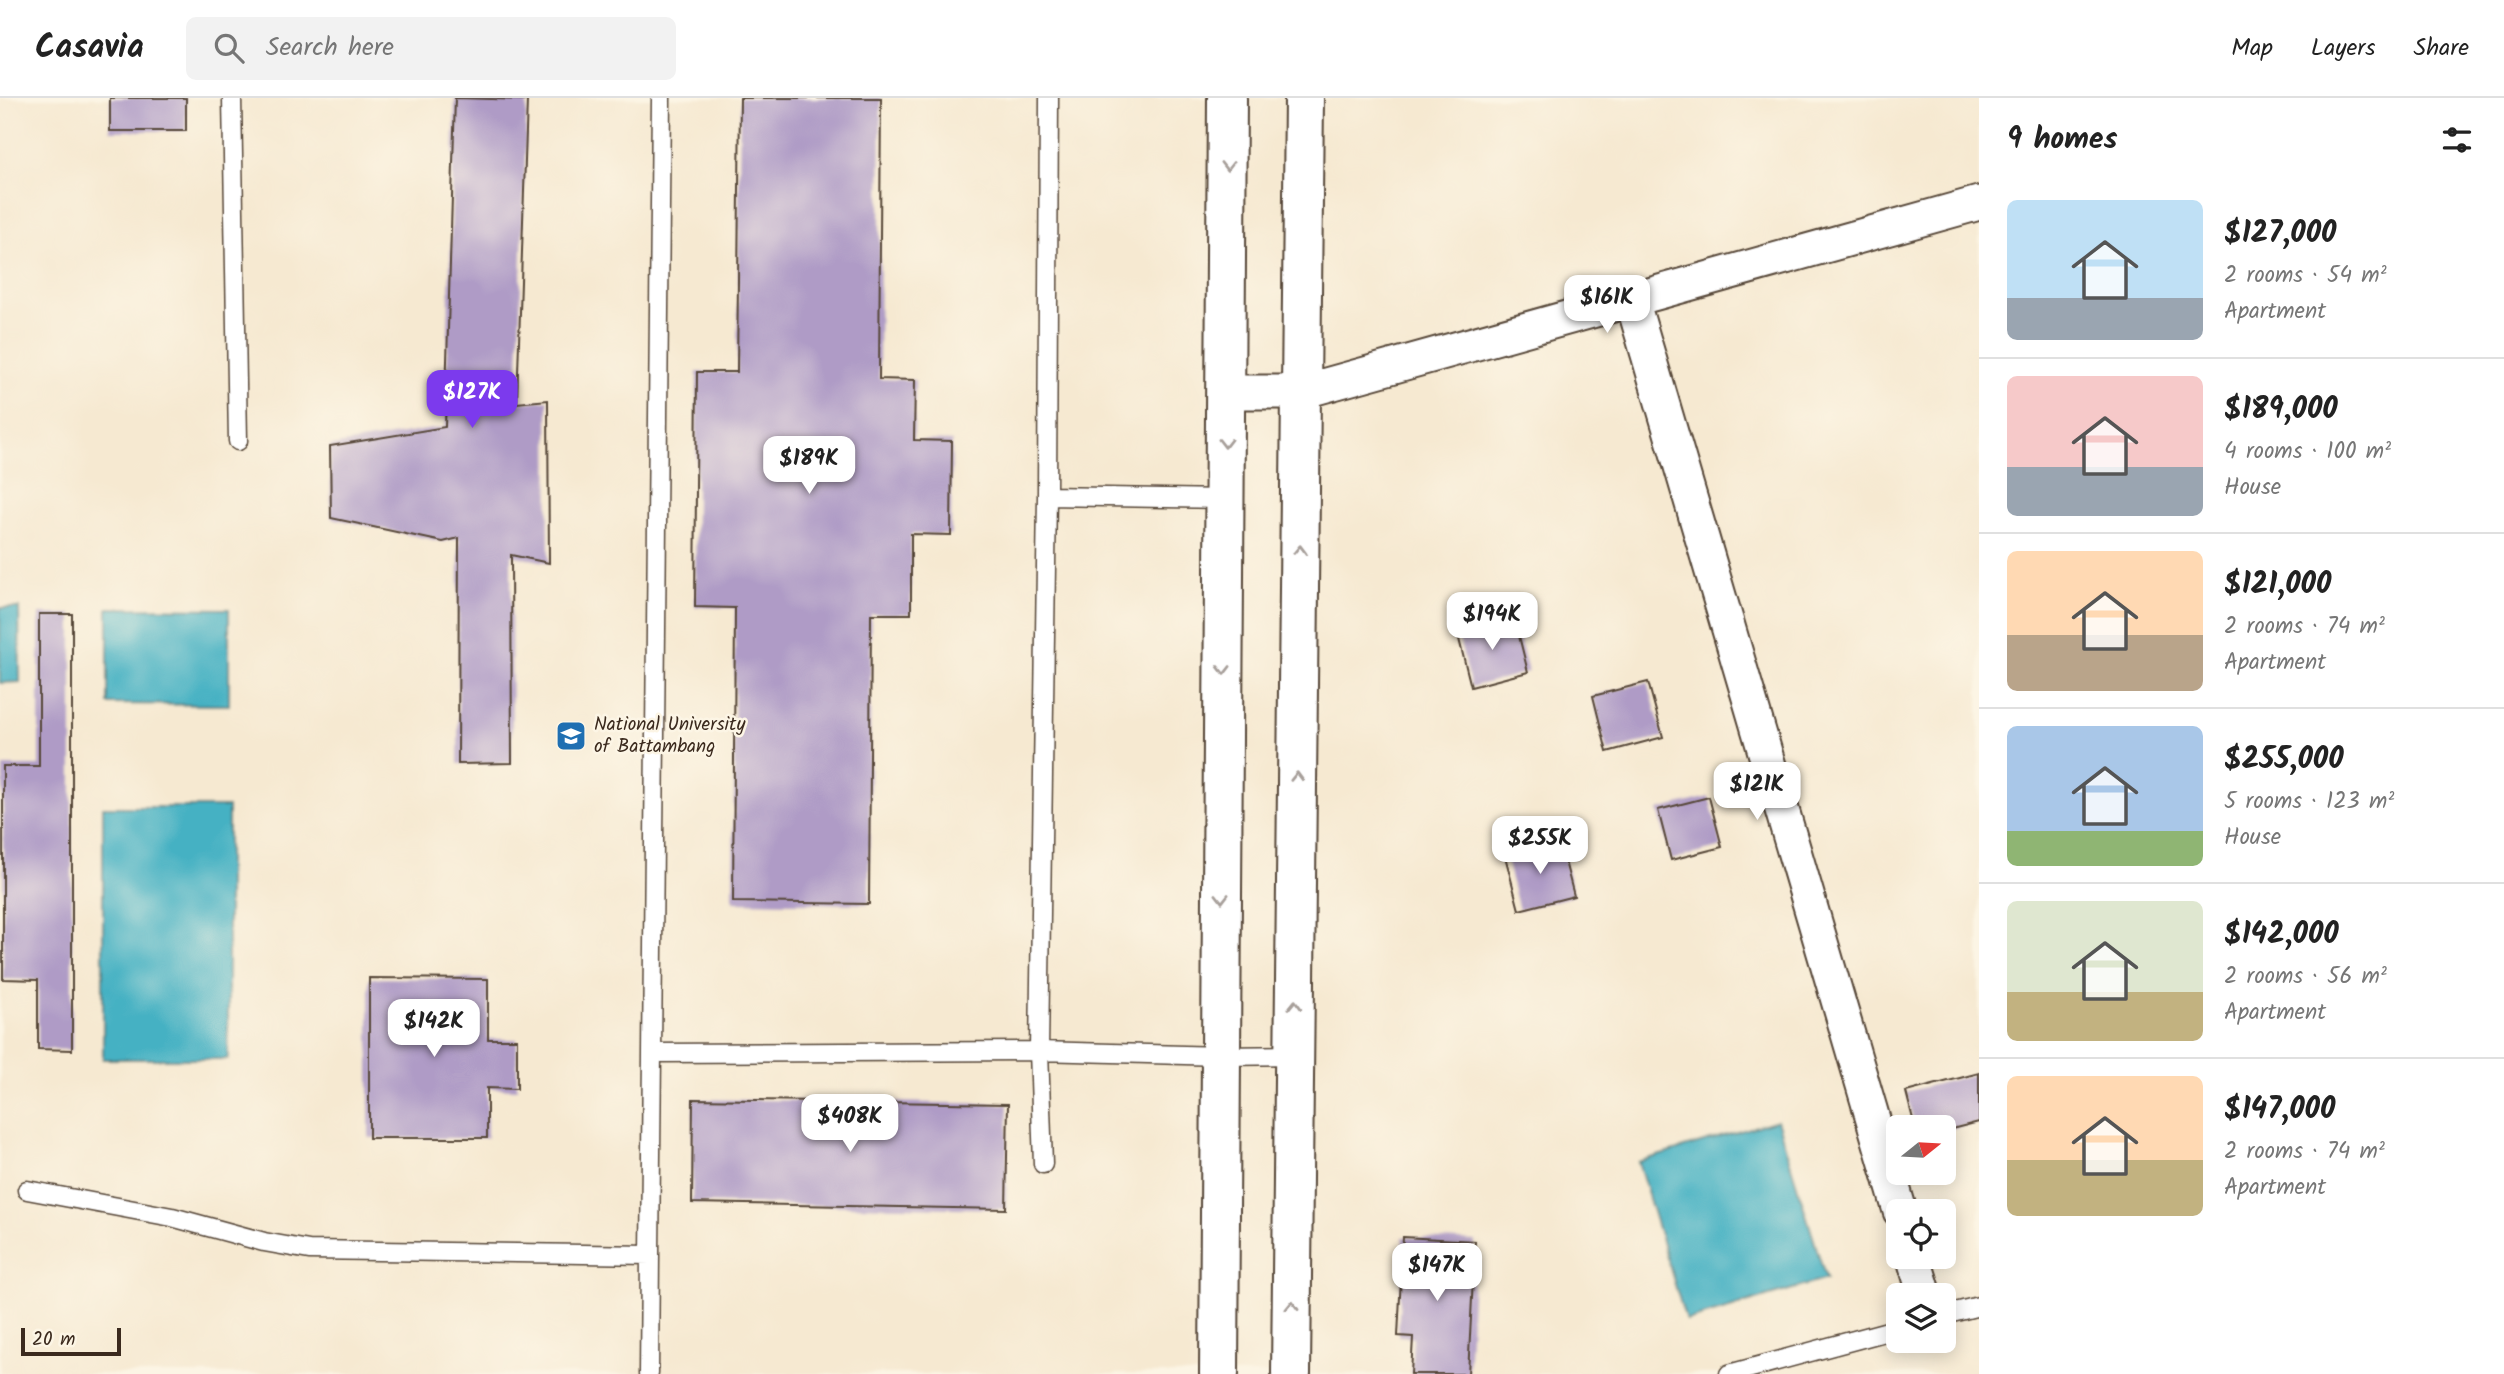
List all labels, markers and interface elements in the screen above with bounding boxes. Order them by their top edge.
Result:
search box [186,17,676,80]
text: Casavia [35,22,144,75]
text: Search here [266,27,394,69]
icon: search [210,29,248,67]
text: Map [2231,29,2273,68]
text: Layers [2311,29,2375,68]
text: Share [2413,29,2469,68]
text: 9 homes [2007,116,2118,164]
icon: filters [2438,121,2476,159]
one-way arrow [1219,161,1235,172]
text: $127,000 [2224,210,2337,258]
icon: home [2063,228,2147,312]
text: 2 rooms · 54 m² [2224,258,2387,294]
pin: $161K [1558,275,1656,335]
text: $161K [1580,280,1634,316]
text: Apartment [2224,294,2326,330]
pin: $127K [423,370,521,430]
text: $127K [443,375,501,411]
text: $189,000 [2224,386,2338,434]
icon: home [2063,404,2147,488]
text: 4 rooms · 100 m² [2224,434,2391,470]
pin: $189K [760,436,858,496]
one-way arrow [1217,438,1233,448]
text: $189K [779,441,839,477]
text: House [2224,470,2281,506]
one-way arrow [1292,544,1308,555]
text: $121,000 [2224,561,2331,609]
icon: home [2063,579,2147,663]
pin: $194K [1443,592,1541,652]
text: $194K [1463,597,1521,633]
text: 2 rooms · 74 m² [2224,609,2385,645]
text: Apartment [2224,645,2326,681]
one-way arrow [1216,665,1232,676]
place label: National University of Battambang [594,710,746,762]
school or university icon: National University of Battambang [554,719,588,753]
text: $255,000 [2224,736,2344,784]
icon: home [2063,754,2147,838]
pin: $121K [1708,762,1806,822]
text: $121K [1730,767,1784,803]
one-way arrow [1289,772,1305,782]
text: 5 rooms · 123 m² [2224,784,2394,820]
pin: $255K [1491,816,1589,876]
text: House [2224,820,2281,856]
text: $255K [1508,821,1572,857]
one-way arrow [1214,893,1230,903]
text: $142,000 [2224,911,2339,959]
icon: home [2063,929,2147,1013]
text: 2 rooms · 56 m² [2224,959,2387,995]
text: Apartment [2224,995,2326,1031]
one-way arrow [1287,999,1303,1010]
pin: $142K [385,1000,483,1059]
text: $142K [404,1004,464,1040]
text: $147,000 [2224,1086,2335,1134]
pin: $408K [801,1094,899,1154]
text: $408K [817,1099,883,1135]
icon: home [2063,1104,2147,1188]
north arrow [1886,1115,1956,1185]
map controls [1886,1115,1956,1353]
text: 2 rooms · 74 m² [2224,1134,2385,1170]
text: Apartment [2224,1170,2326,1206]
button: locate [1886,1199,1956,1269]
pin: $147K [1388,1244,1486,1303]
text: $147K [1408,1248,1466,1284]
button: layers [1886,1283,1956,1353]
one-way arrow [1284,1300,1300,1311]
scale bar [21,1325,121,1357]
text: 20 m [32,1325,75,1355]

